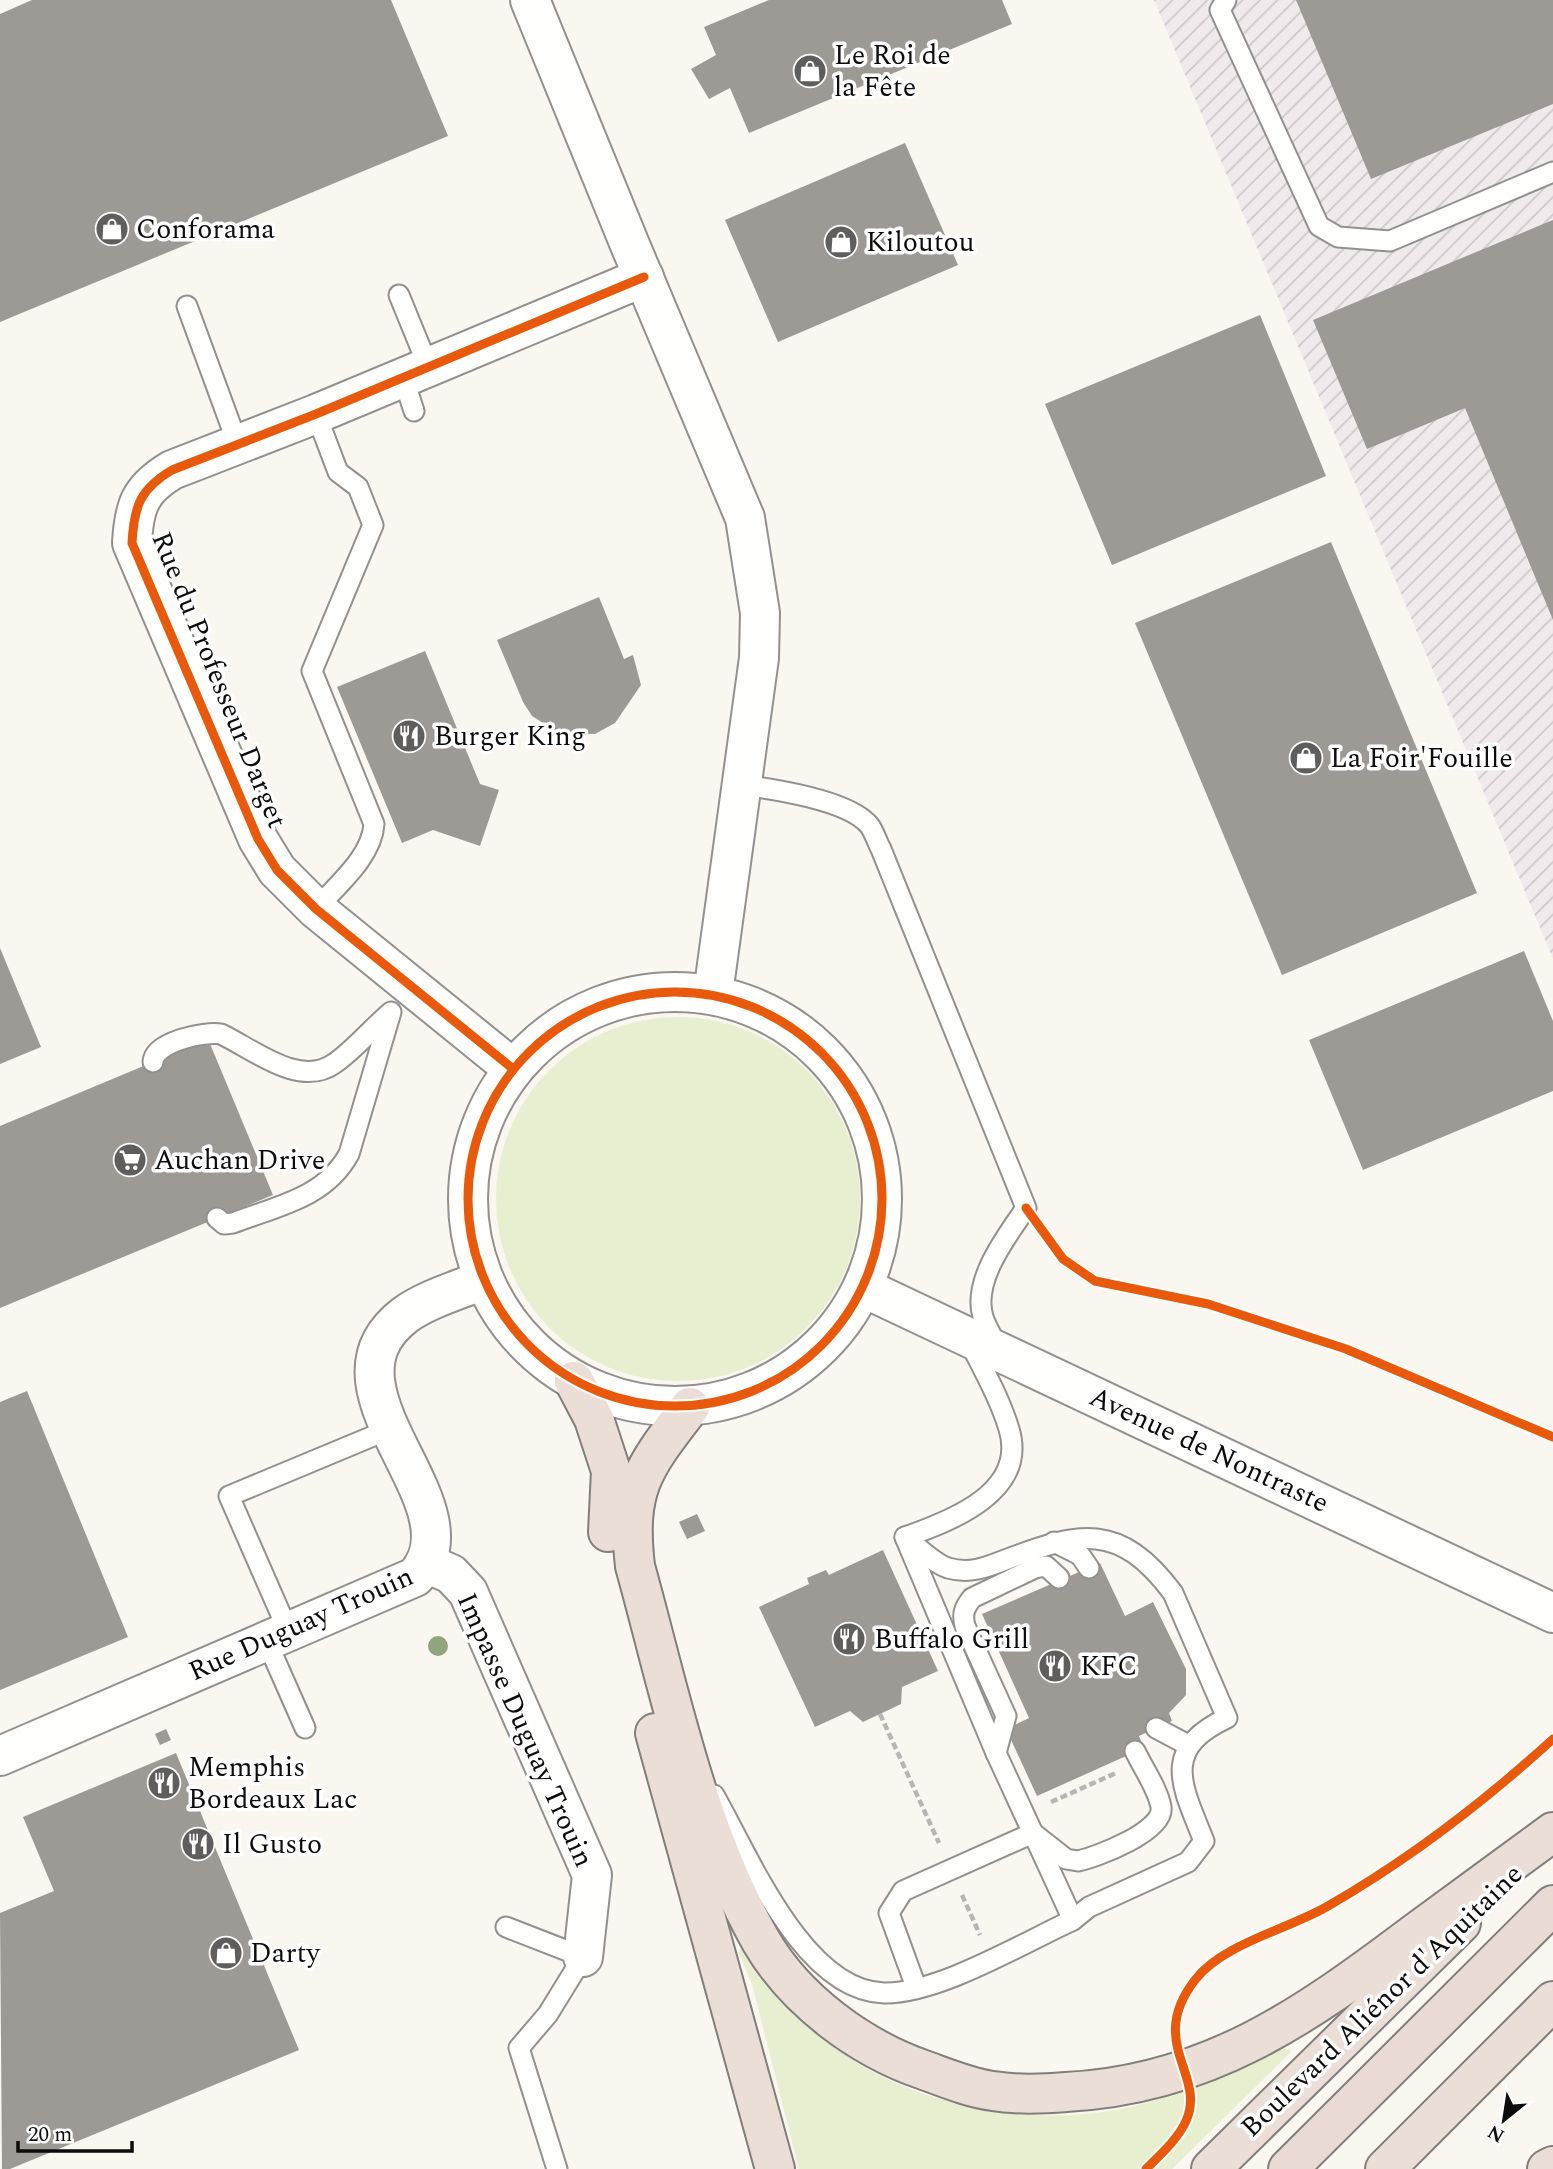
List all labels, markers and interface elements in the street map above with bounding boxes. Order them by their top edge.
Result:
place label: Le Roi de la Fête [834,34,951,109]
shop icon: Le Roi de la Fête [791,52,829,90]
place label: Conforama [136,208,275,251]
shop icon: Conforama [93,210,131,248]
place label: Kiloutou [866,221,974,264]
shop icon: Kiloutou [822,223,860,261]
street label: Rue du Professeur Darget [140,525,298,835]
place label: Burger King [434,715,586,758]
restaurant icon: Burger King [390,717,428,755]
place label: La Foir'Fouille [1330,737,1513,780]
shop icon: La Foir'Fouille [1287,739,1325,777]
place label: Auchan Drive [154,1139,325,1182]
supermarket icon: Auchan Drive [111,1141,149,1179]
street label: Avenue de Nontraste [1082,1376,1336,1524]
street label: Rue Duguay Trouin [182,1555,420,1693]
street label: Impasse Duguay Trouin [445,1586,605,1874]
place label: Buffalo Grill [874,1618,1029,1661]
restaurant icon: Buffalo Grill [830,1620,868,1658]
place label: KFC [1080,1645,1138,1688]
restaurant icon: KFC [1036,1647,1074,1685]
place label: Memphis Bordeaux Lac [188,1746,357,1821]
restaurant icon: Memphis Bordeaux Lac [145,1764,183,1802]
place label: Il Gusto [222,1823,322,1866]
restaurant icon: Il Gusto [179,1825,217,1863]
street label: Boulevard Aliénor d'Aquitaine [1231,1854,1533,2148]
place label: Darty [250,1932,321,1975]
shop icon: Darty [207,1934,245,1972]
north arrow [1469,2085,1539,2155]
scale bar [18,2110,131,2154]
text: N [1482,2117,1510,2150]
text: 20 m [28,2119,72,2151]

